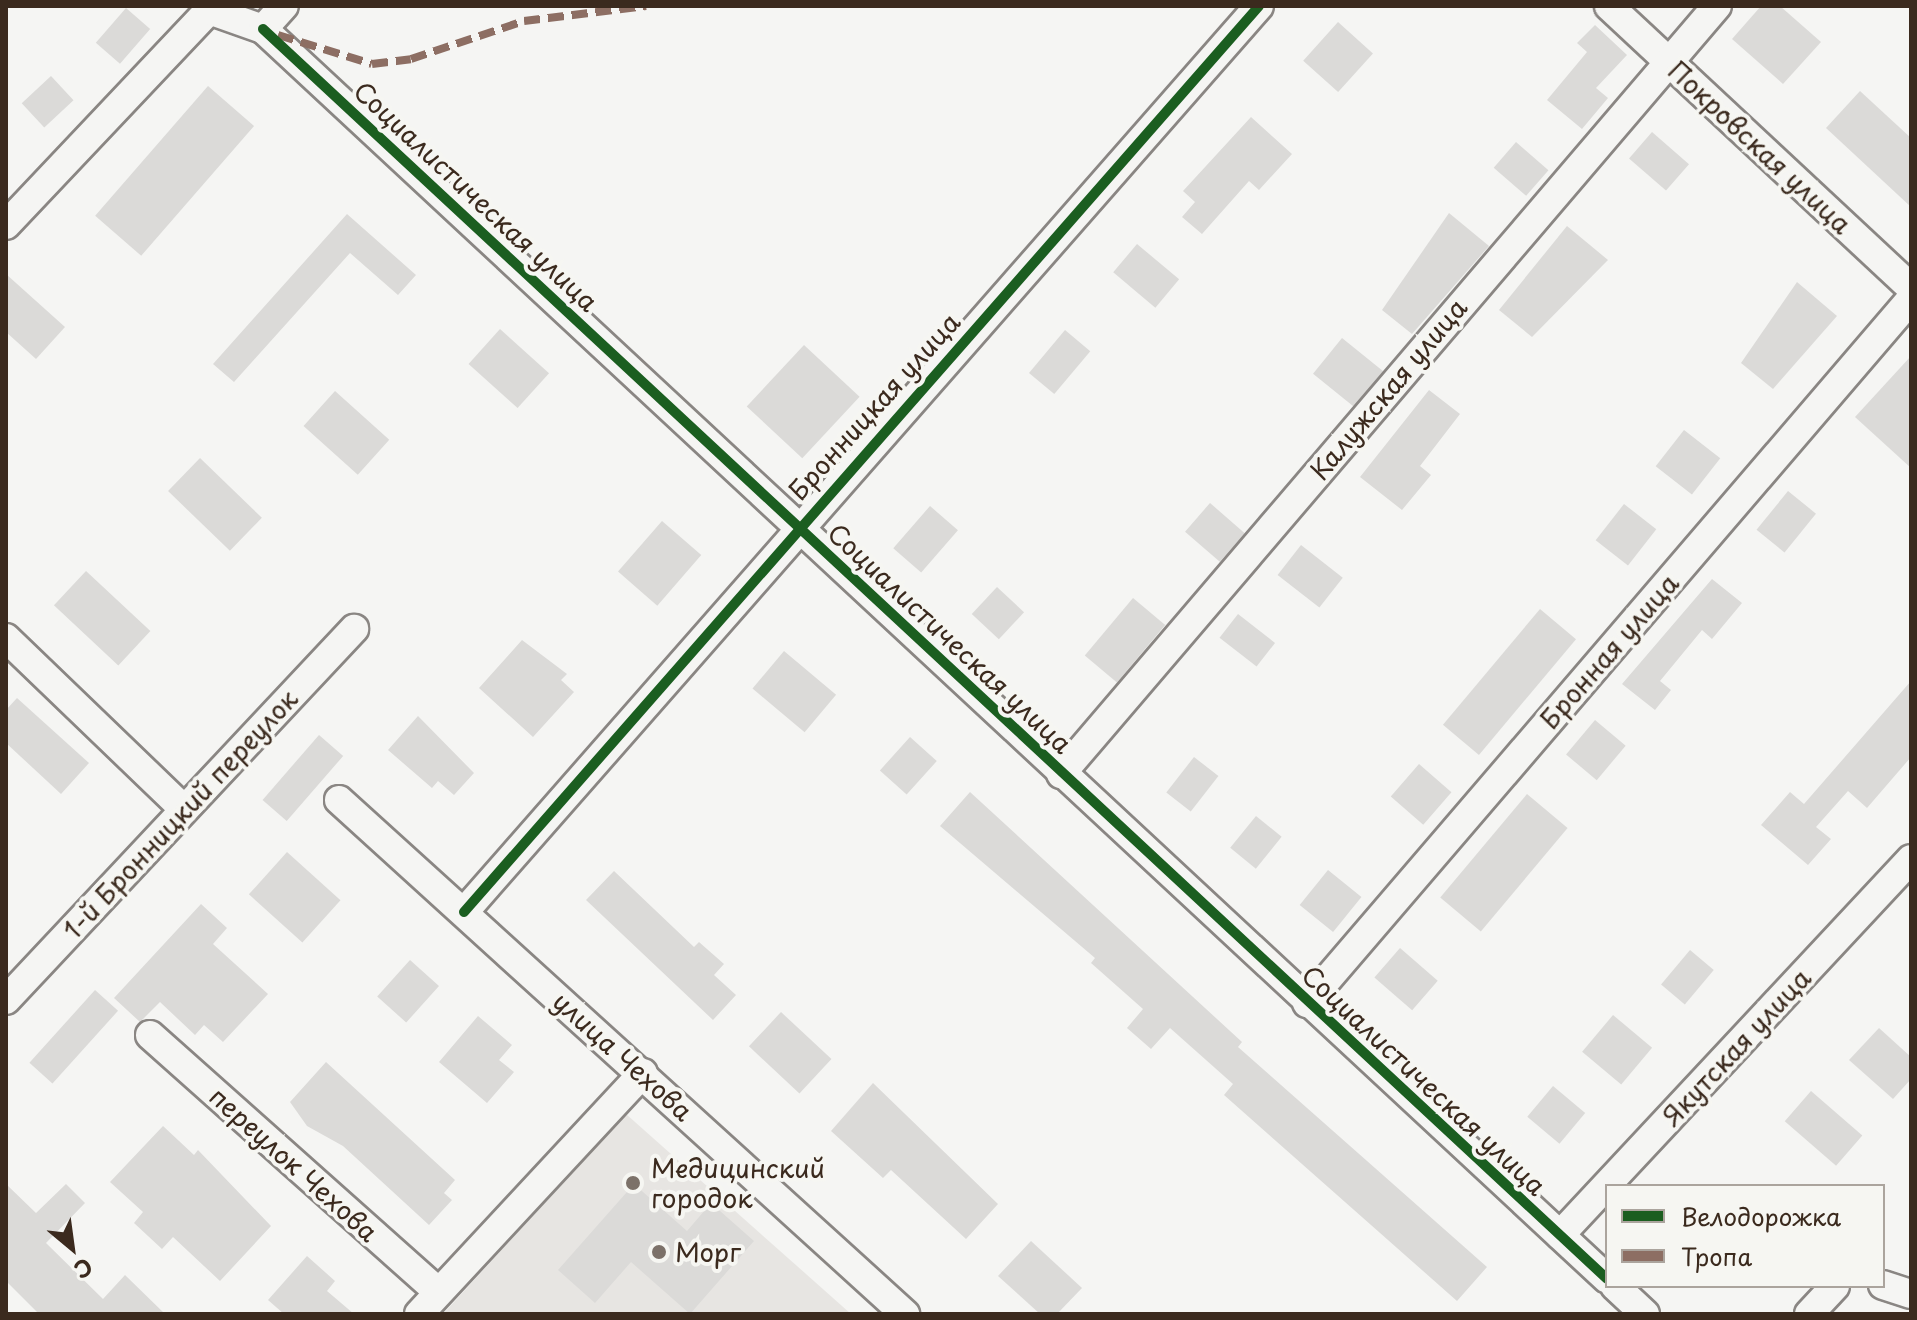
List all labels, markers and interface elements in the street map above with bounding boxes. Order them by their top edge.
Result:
street label: Покровская улица [1662,54,1858,240]
street label: Социалистическая улица [347,74,605,318]
street label: Калужская улица [1303,291,1473,487]
street label: Бронницкая улица [781,306,967,506]
street label: Социалистическая улица [821,516,1079,760]
street label: Бронная улица [1533,567,1685,735]
street label: 1-й Бронницкий переулок [56,683,304,945]
street label: Социалистическая улица [1295,958,1553,1202]
street label: Якутская улица [1655,961,1817,1133]
street label: улица Чехова [546,985,700,1127]
street label: переулок Чехова [203,1080,385,1248]
place label: Медицинский городок [651,1152,825,1214]
marker: Медицинский городок [622,1172,644,1194]
legend [1605,1184,1885,1288]
text: Велодорожка [1681,1198,1841,1234]
north arrow [32,1208,112,1288]
place label: Морг [675,1236,741,1268]
text: Тропа [1681,1238,1752,1274]
marker: Морг [650,1243,668,1261]
text: С [69,1251,99,1288]

